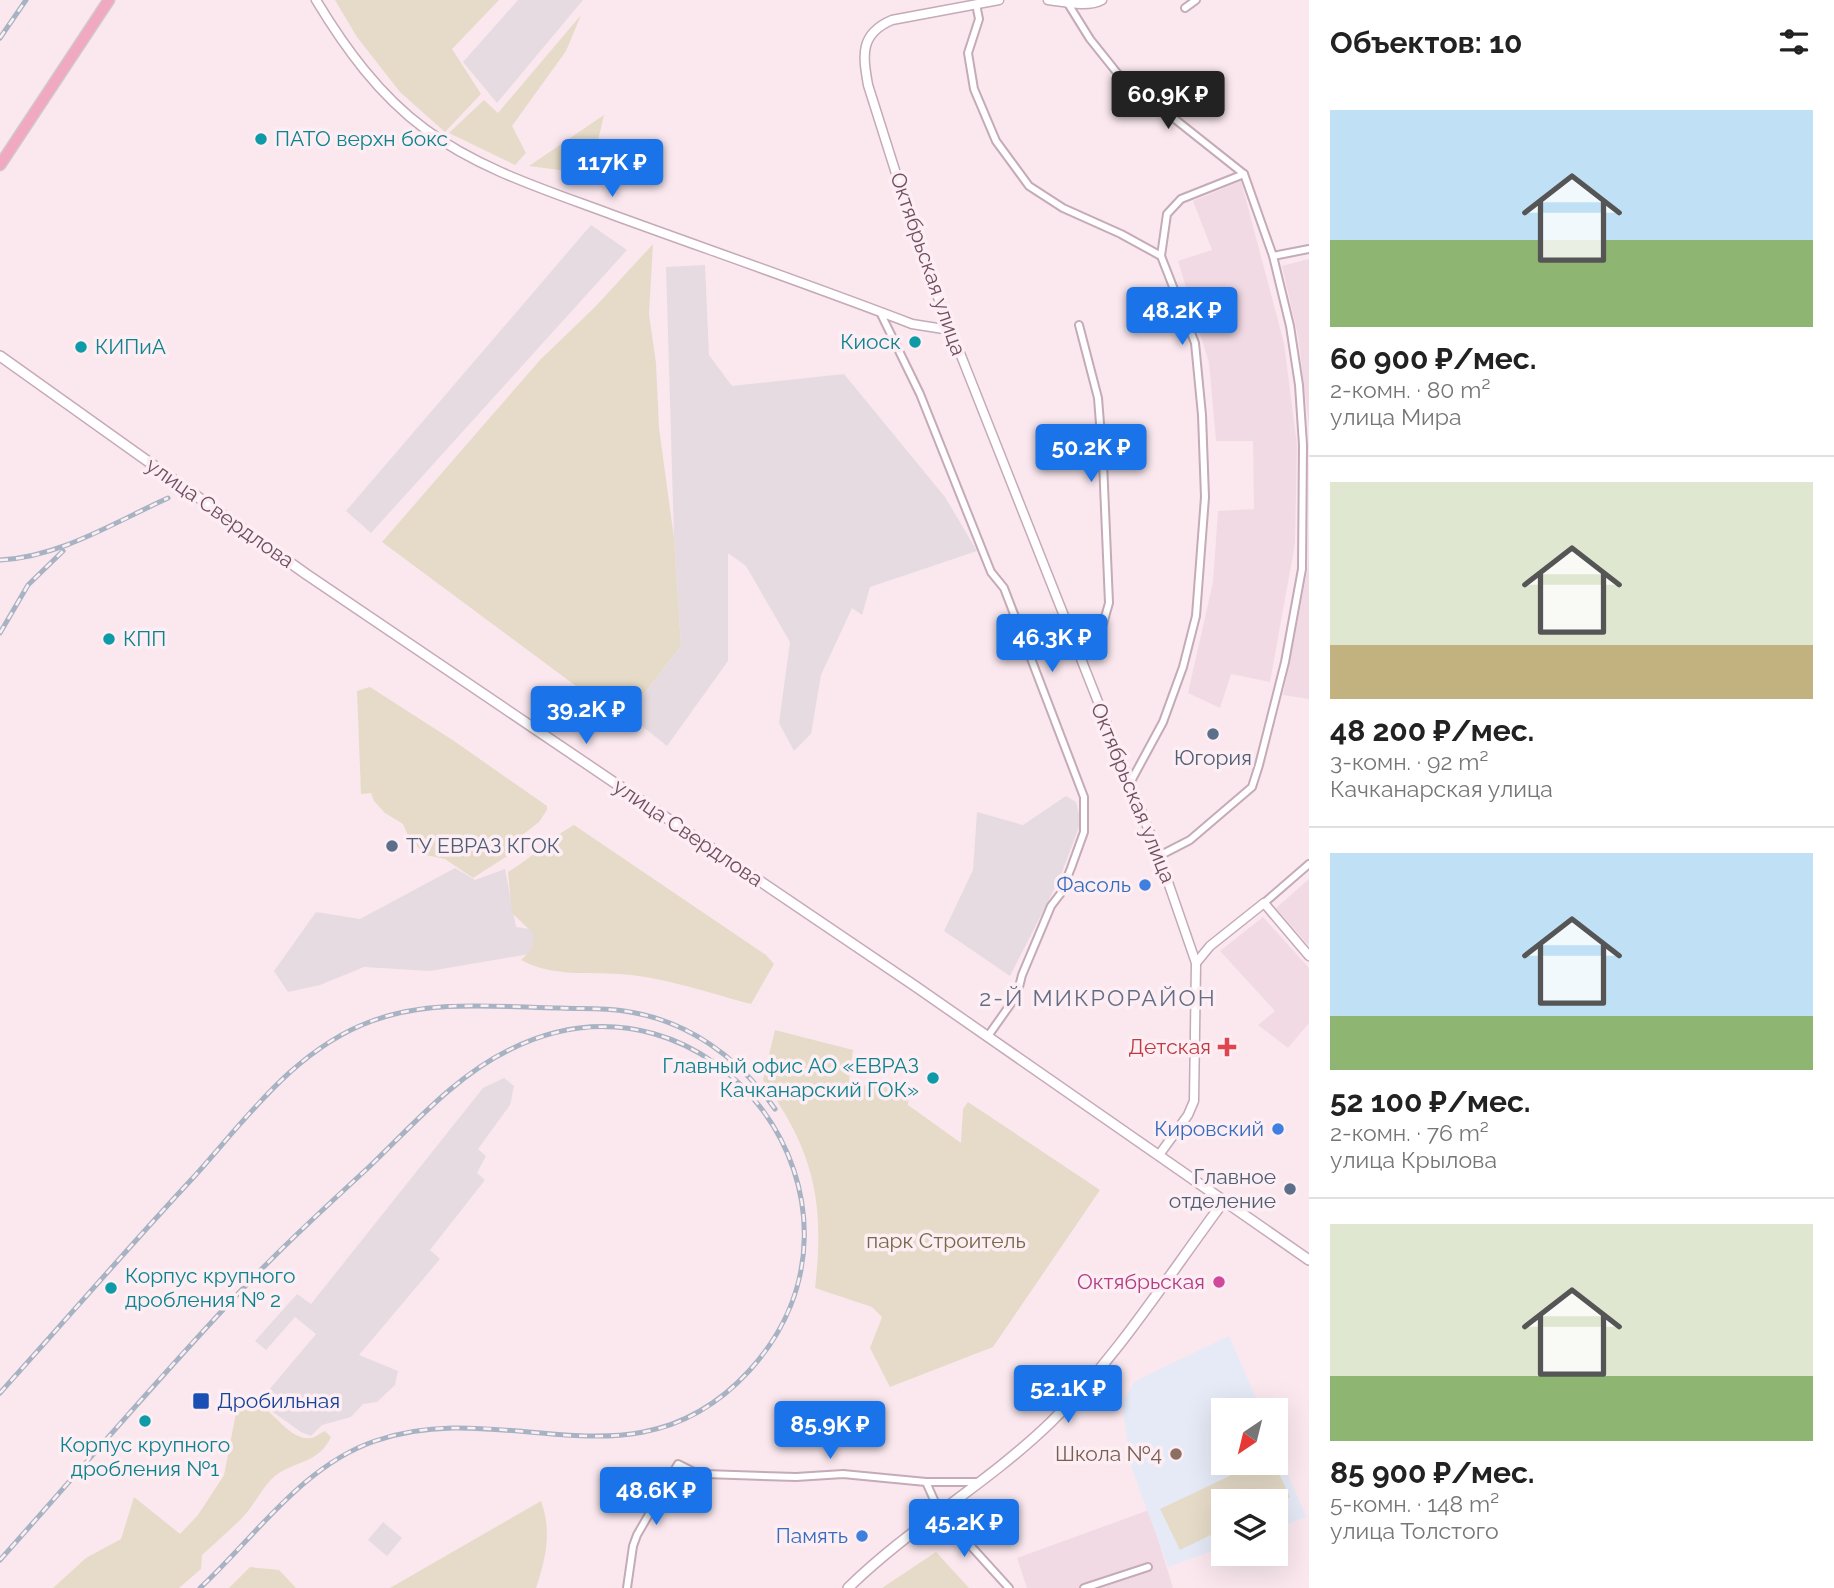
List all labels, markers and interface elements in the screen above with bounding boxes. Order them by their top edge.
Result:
icon: filters [1775,23,1813,61]
text: Объектов: 10 [1330,25,1522,60]
pin: 60.9K ₽ [1103,72,1233,131]
text: 60.9K ₽ [1128,80,1208,107]
place label: ПАТО верхн бокс [275,126,448,151]
marker: ПАТО верхн бокс [253,131,269,147]
pin: 117K ₽ [555,140,669,199]
text: 117K ₽ [577,148,647,175]
icon: home [1509,155,1635,281]
street label: Октябрьская улица [885,169,972,359]
pin: 48.2K ₽ [1117,288,1247,347]
text: 48.2K ₽ [1142,296,1222,323]
place label: Киоск [840,329,901,354]
place label: КИПиА [95,334,166,359]
marker: Киоск [907,334,923,350]
marker: КИПиА [73,339,89,355]
text: 60 900 ₽/мес. [1330,341,1537,376]
text: 2-комн. · 80 m² [1330,376,1490,403]
text: улица Мира [1330,403,1462,430]
pin: 50.2K ₽ [1026,424,1156,484]
text: 50.2K ₽ [1051,433,1131,460]
street label: улица Свердлова [141,452,299,573]
icon: home [1509,527,1635,653]
pin: 46.3K ₽ [987,614,1117,674]
text: 46.3K ₽ [1012,623,1092,650]
place label: КПП [123,626,166,651]
marker: КПП [101,631,117,647]
pin: 39.2K ₽ [521,686,651,746]
text: 39.2K ₽ [547,695,625,722]
street label: Октябрьская улица [1086,699,1181,887]
text: 48 200 ₽/мес. [1330,713,1534,748]
marker: Югория [1205,726,1221,742]
place label: Югория [1174,745,1252,770]
text: 3-комн. · 92 m² [1330,748,1488,775]
street label: улица Свердлова [609,773,768,892]
text: Качканарская улица [1330,775,1553,802]
place label: ТУ ЕВРАЗ КГОК [406,833,560,858]
marker: ТУ ЕВРАЗ КГОК [384,838,400,854]
place label: Фасоль [1056,872,1131,897]
marker: Фасоль [1137,877,1153,893]
icon: home [1509,898,1635,1024]
district label: 2-Й МИКРОРАЙОН [979,984,1217,1011]
place label: Детская [1128,1034,1211,1059]
marker: Детская [1217,1037,1237,1057]
place label: Главный офис АО «ЕВРАЗ Качканарский ГОК» [662,1053,919,1102]
marker: Главный офис АО «ЕВРАЗ Качканарский ГОК» [925,1070,941,1086]
text: 52 100 ₽/мес. [1330,1084,1531,1119]
place label: Кировский [1154,1116,1264,1141]
text: 2-комн. · 76 m² [1330,1119,1489,1146]
marker: Кировский [1270,1121,1286,1137]
text: улица Крылова [1330,1146,1497,1173]
place label: Главное отделение [1169,1164,1276,1213]
marker: Главное отделение [1282,1181,1298,1197]
park label: парк Строитель [866,1228,1026,1253]
place label: Корпус крупного дробления № 2 [125,1263,295,1312]
place label: Октябрьская [1077,1269,1205,1294]
icon: home [1509,1269,1635,1395]
marker: Октябрьская [1211,1274,1227,1290]
marker: Корпус крупного дробления № 2 [103,1280,119,1296]
pin: 52.1K ₽ [1003,1366,1133,1425]
text: 52.1K ₽ [1030,1374,1106,1401]
place label: Дробильная [217,1388,340,1413]
marker: Дробильная [191,1391,211,1411]
north arrow [1211,1398,1288,1475]
map controls [1211,1398,1288,1566]
pin: 85.9K ₽ [765,1402,895,1461]
text: 85.9K ₽ [790,1410,870,1437]
marker: Корпус крупного дробления №1 [137,1413,153,1429]
place label: Корпус крупного дробления №1 [60,1432,230,1481]
place label: Школа №4 [1055,1441,1162,1466]
marker: Школа №4 [1168,1446,1184,1462]
text: 85 900 ₽/мес. [1330,1455,1535,1490]
pin: 48.6K ₽ [591,1468,721,1527]
text: 48.6K ₽ [616,1476,696,1503]
button: layers [1211,1489,1288,1566]
text: 5-комн. · 148 m² [1330,1490,1499,1517]
pin: 45.2K ₽ [899,1500,1029,1559]
text: 45.2K ₽ [925,1508,1003,1535]
text: улица Толстого [1330,1517,1499,1544]
place label: Память [776,1523,848,1548]
marker: Память [854,1528,870,1544]

